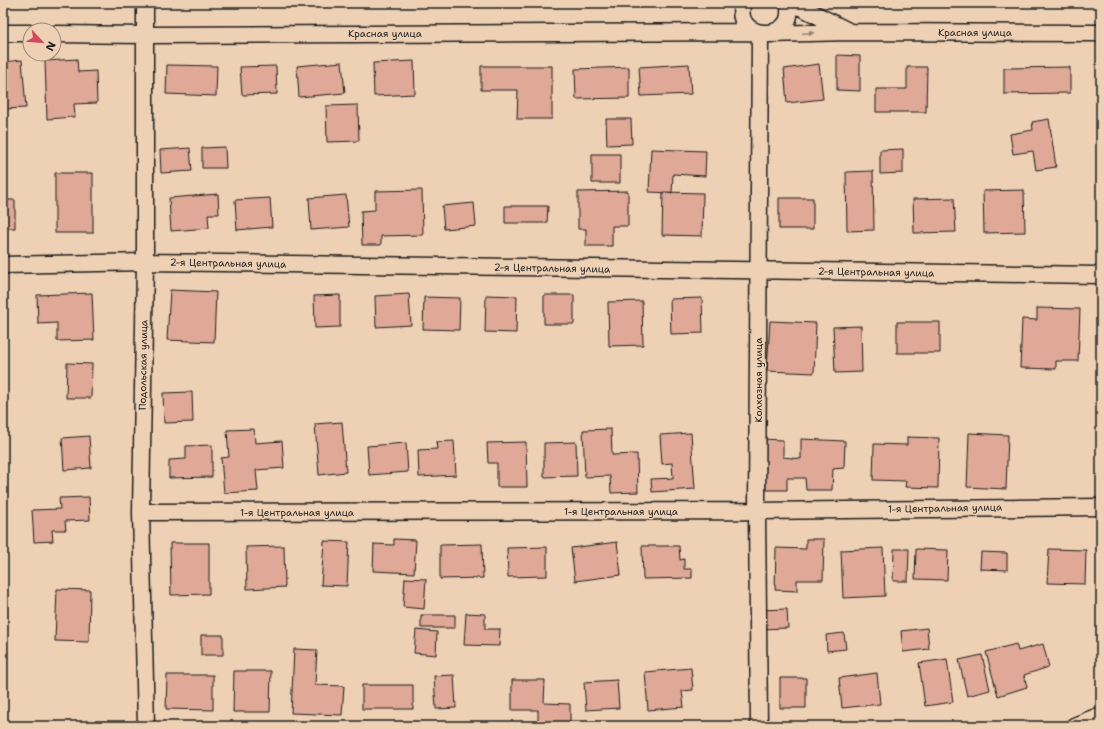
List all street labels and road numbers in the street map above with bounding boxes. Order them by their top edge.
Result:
street label: Красная улица [938,26,1013,39]
street label: Красная улица [348,27,423,40]
street label: 2-я Центральная улица [170,255,287,271]
street label: 2-я Центральная улица [494,260,611,276]
street label: 2-я Центральная улица [818,264,935,280]
street label: Подольская улица [136,319,150,410]
street label: Колхозная улица [752,337,765,422]
street label: 1-я Центральная улица [888,500,1003,515]
street label: 1-я Центральная улица [564,505,679,518]
street label: 1-я Центральная улица [240,506,355,519]

